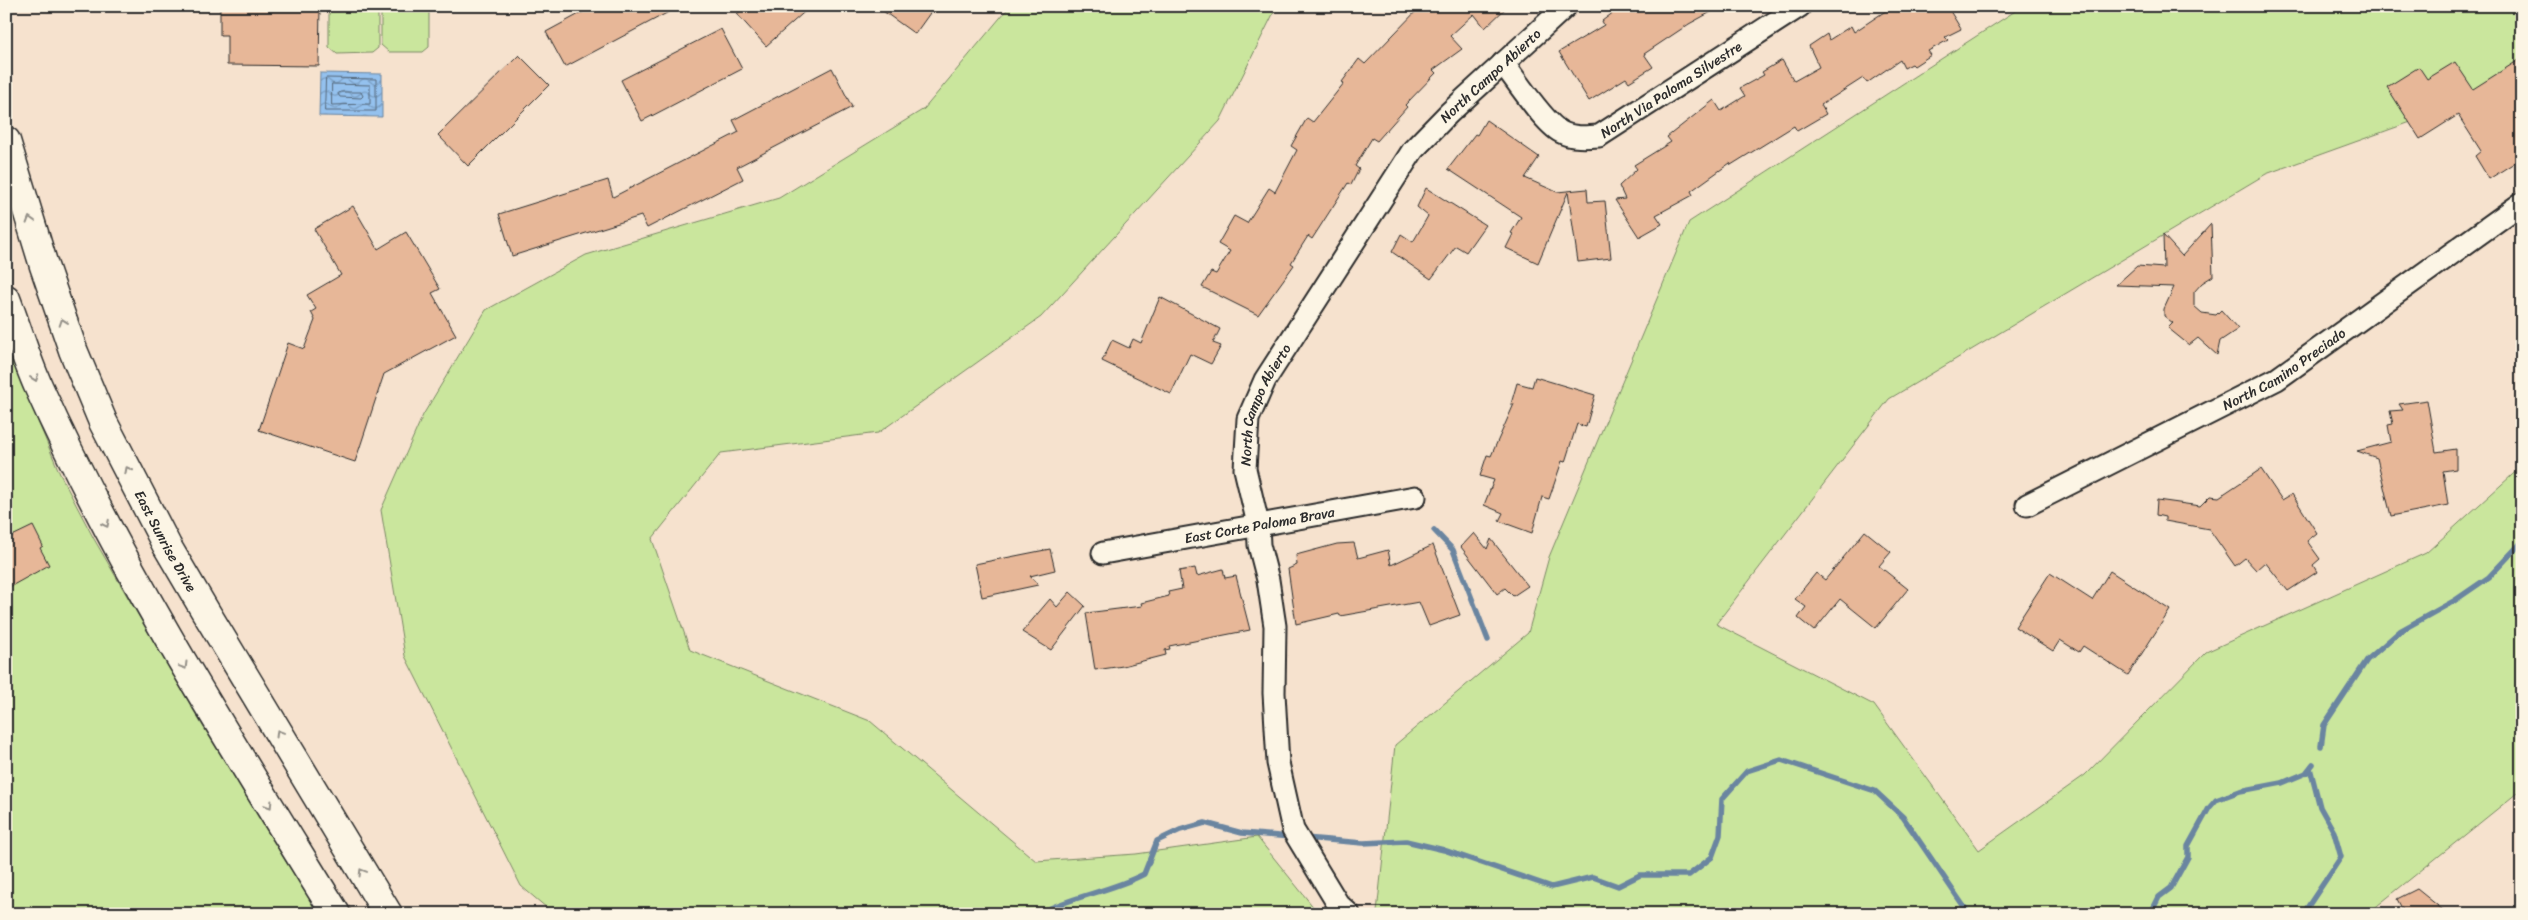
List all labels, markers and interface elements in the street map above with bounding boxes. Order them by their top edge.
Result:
street label: North Campo Abierto [1433,22,1547,129]
street label: North Via Paloma Silvestre [1595,34,1747,145]
one-way arrow [25,216,35,225]
one-way arrow [59,318,69,327]
street label: North Camino Preciado [2218,321,2351,417]
street label: North Campo Abierto [1233,338,1298,467]
one-way arrow [29,373,39,381]
one-way arrow [124,467,134,476]
street label: East Sunrise Drive [128,486,204,597]
street label: East Corte Paloma Brava [1182,499,1338,551]
one-way arrow [100,519,110,528]
one-way arrow [178,661,188,670]
one-way arrow [275,729,285,738]
one-way arrow [262,799,272,808]
one-way arrow [359,868,369,877]

